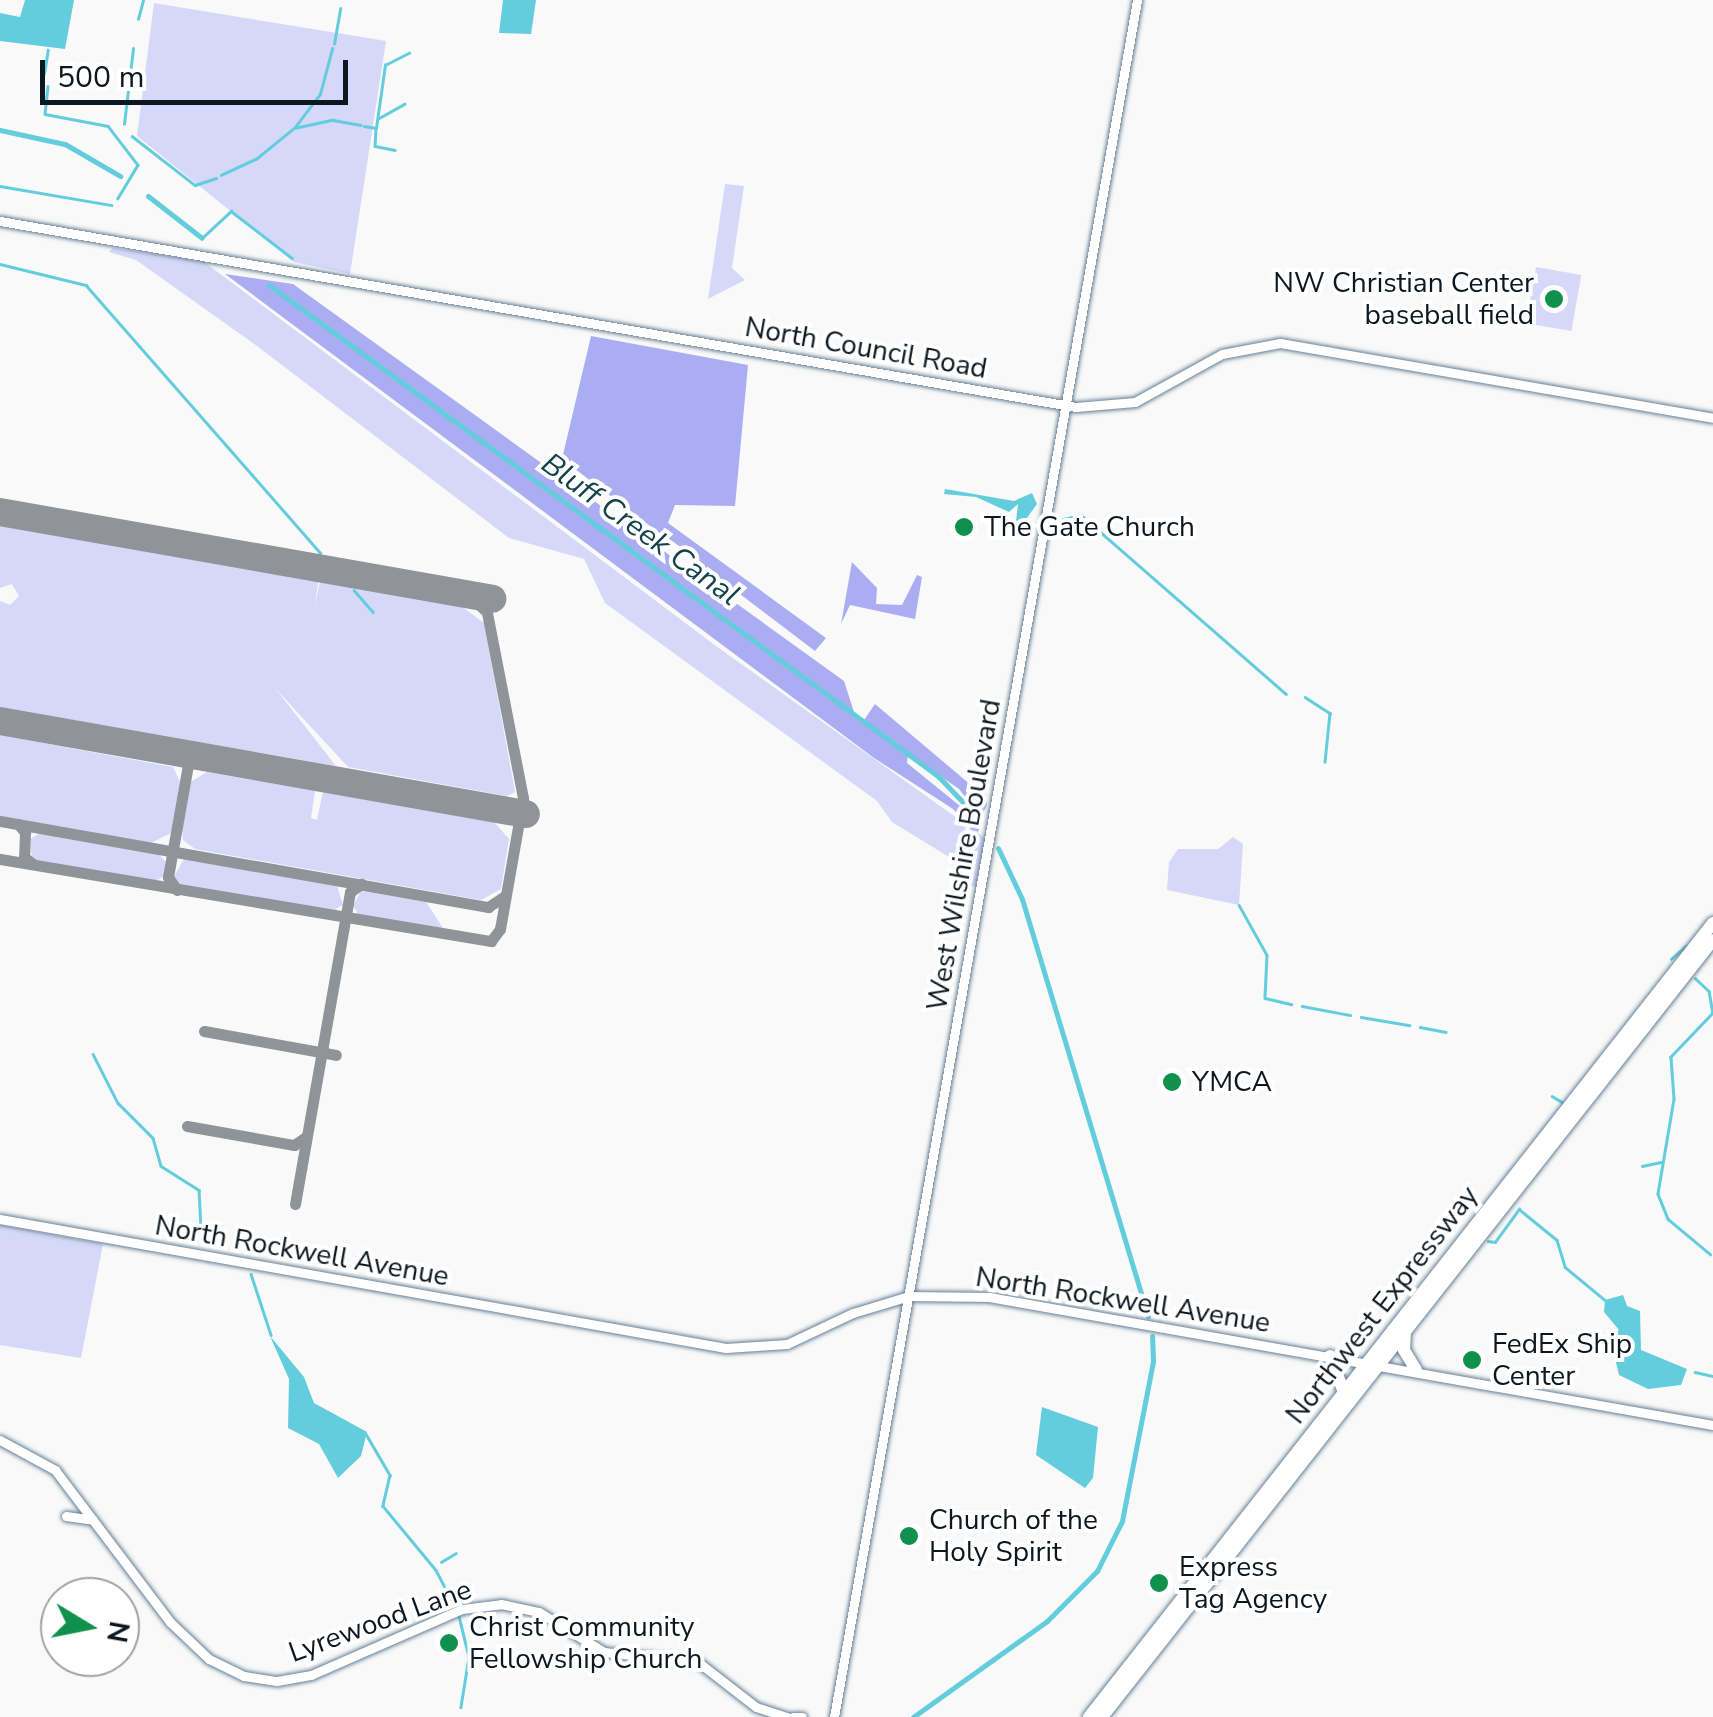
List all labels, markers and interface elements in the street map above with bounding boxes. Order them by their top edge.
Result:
scale bar [45,40,352,102]
text: 500 m [57,57,144,98]
place label: NW Christian Center baseball field [1273,266,1534,332]
marker: NW Christian Center baseball field [1543,288,1565,310]
street label: North Council Road [742,310,990,386]
water label: Bluff Creek Canal [534,446,746,614]
place label: The Gate Church [984,510,1195,544]
marker: The Gate Church [953,516,975,538]
street label: West Wilshire Boulevard [920,697,1008,1013]
place label: YMCA [1192,1065,1272,1099]
marker: YMCA [1161,1071,1183,1093]
street label: Northwest Expressway [1279,1179,1485,1431]
street label: North Rockwell Avenue [152,1209,452,1293]
street label: North Rockwell Avenue [973,1260,1273,1340]
place label: FedEx Ship Center [1492,1327,1632,1393]
marker: FedEx Ship Center [1461,1349,1483,1371]
place label: Church of the Holy Spirit [929,1503,1098,1569]
marker: Church of the Holy Spirit [898,1525,920,1547]
place label: Express Tag Agency [1179,1550,1327,1616]
street label: Lyrewood Lane [284,1572,476,1670]
marker: Express Tag Agency [1148,1572,1170,1594]
north arrow [40,1577,140,1677]
place label: Christ Community Fellowship Church [469,1610,702,1676]
text: N [97,1618,138,1645]
marker: Christ Community Fellowship Church [438,1632,460,1654]

